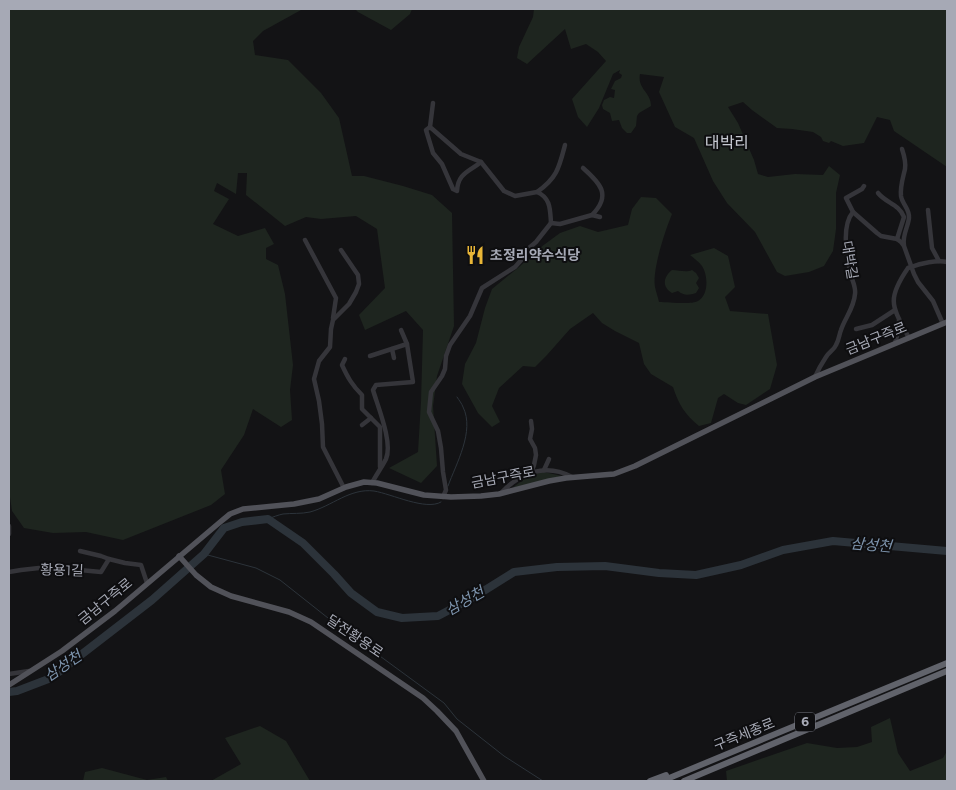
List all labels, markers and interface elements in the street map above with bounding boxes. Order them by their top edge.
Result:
district label: 대박리 [705,133,749,152]
street label: 대박길 [838,240,862,280]
restaurant icon: 초정리약수식당 [464,244,486,266]
place label: 초정리약수식당 [490,246,580,264]
street label: 금남구즉로 [843,318,909,358]
street label: 금남구즉로 [470,462,536,492]
water label: 삼성천 [850,533,895,556]
street label: 황용1길 [40,560,84,580]
street label: 금남구즉로 [74,574,136,628]
water label: 삼성천 [442,581,489,619]
street label: 달전황용로 [323,611,387,662]
water label: 삼성천 [40,645,87,685]
road number: 6 [795,712,815,732]
street label: 구즉세종로 [711,714,777,754]

